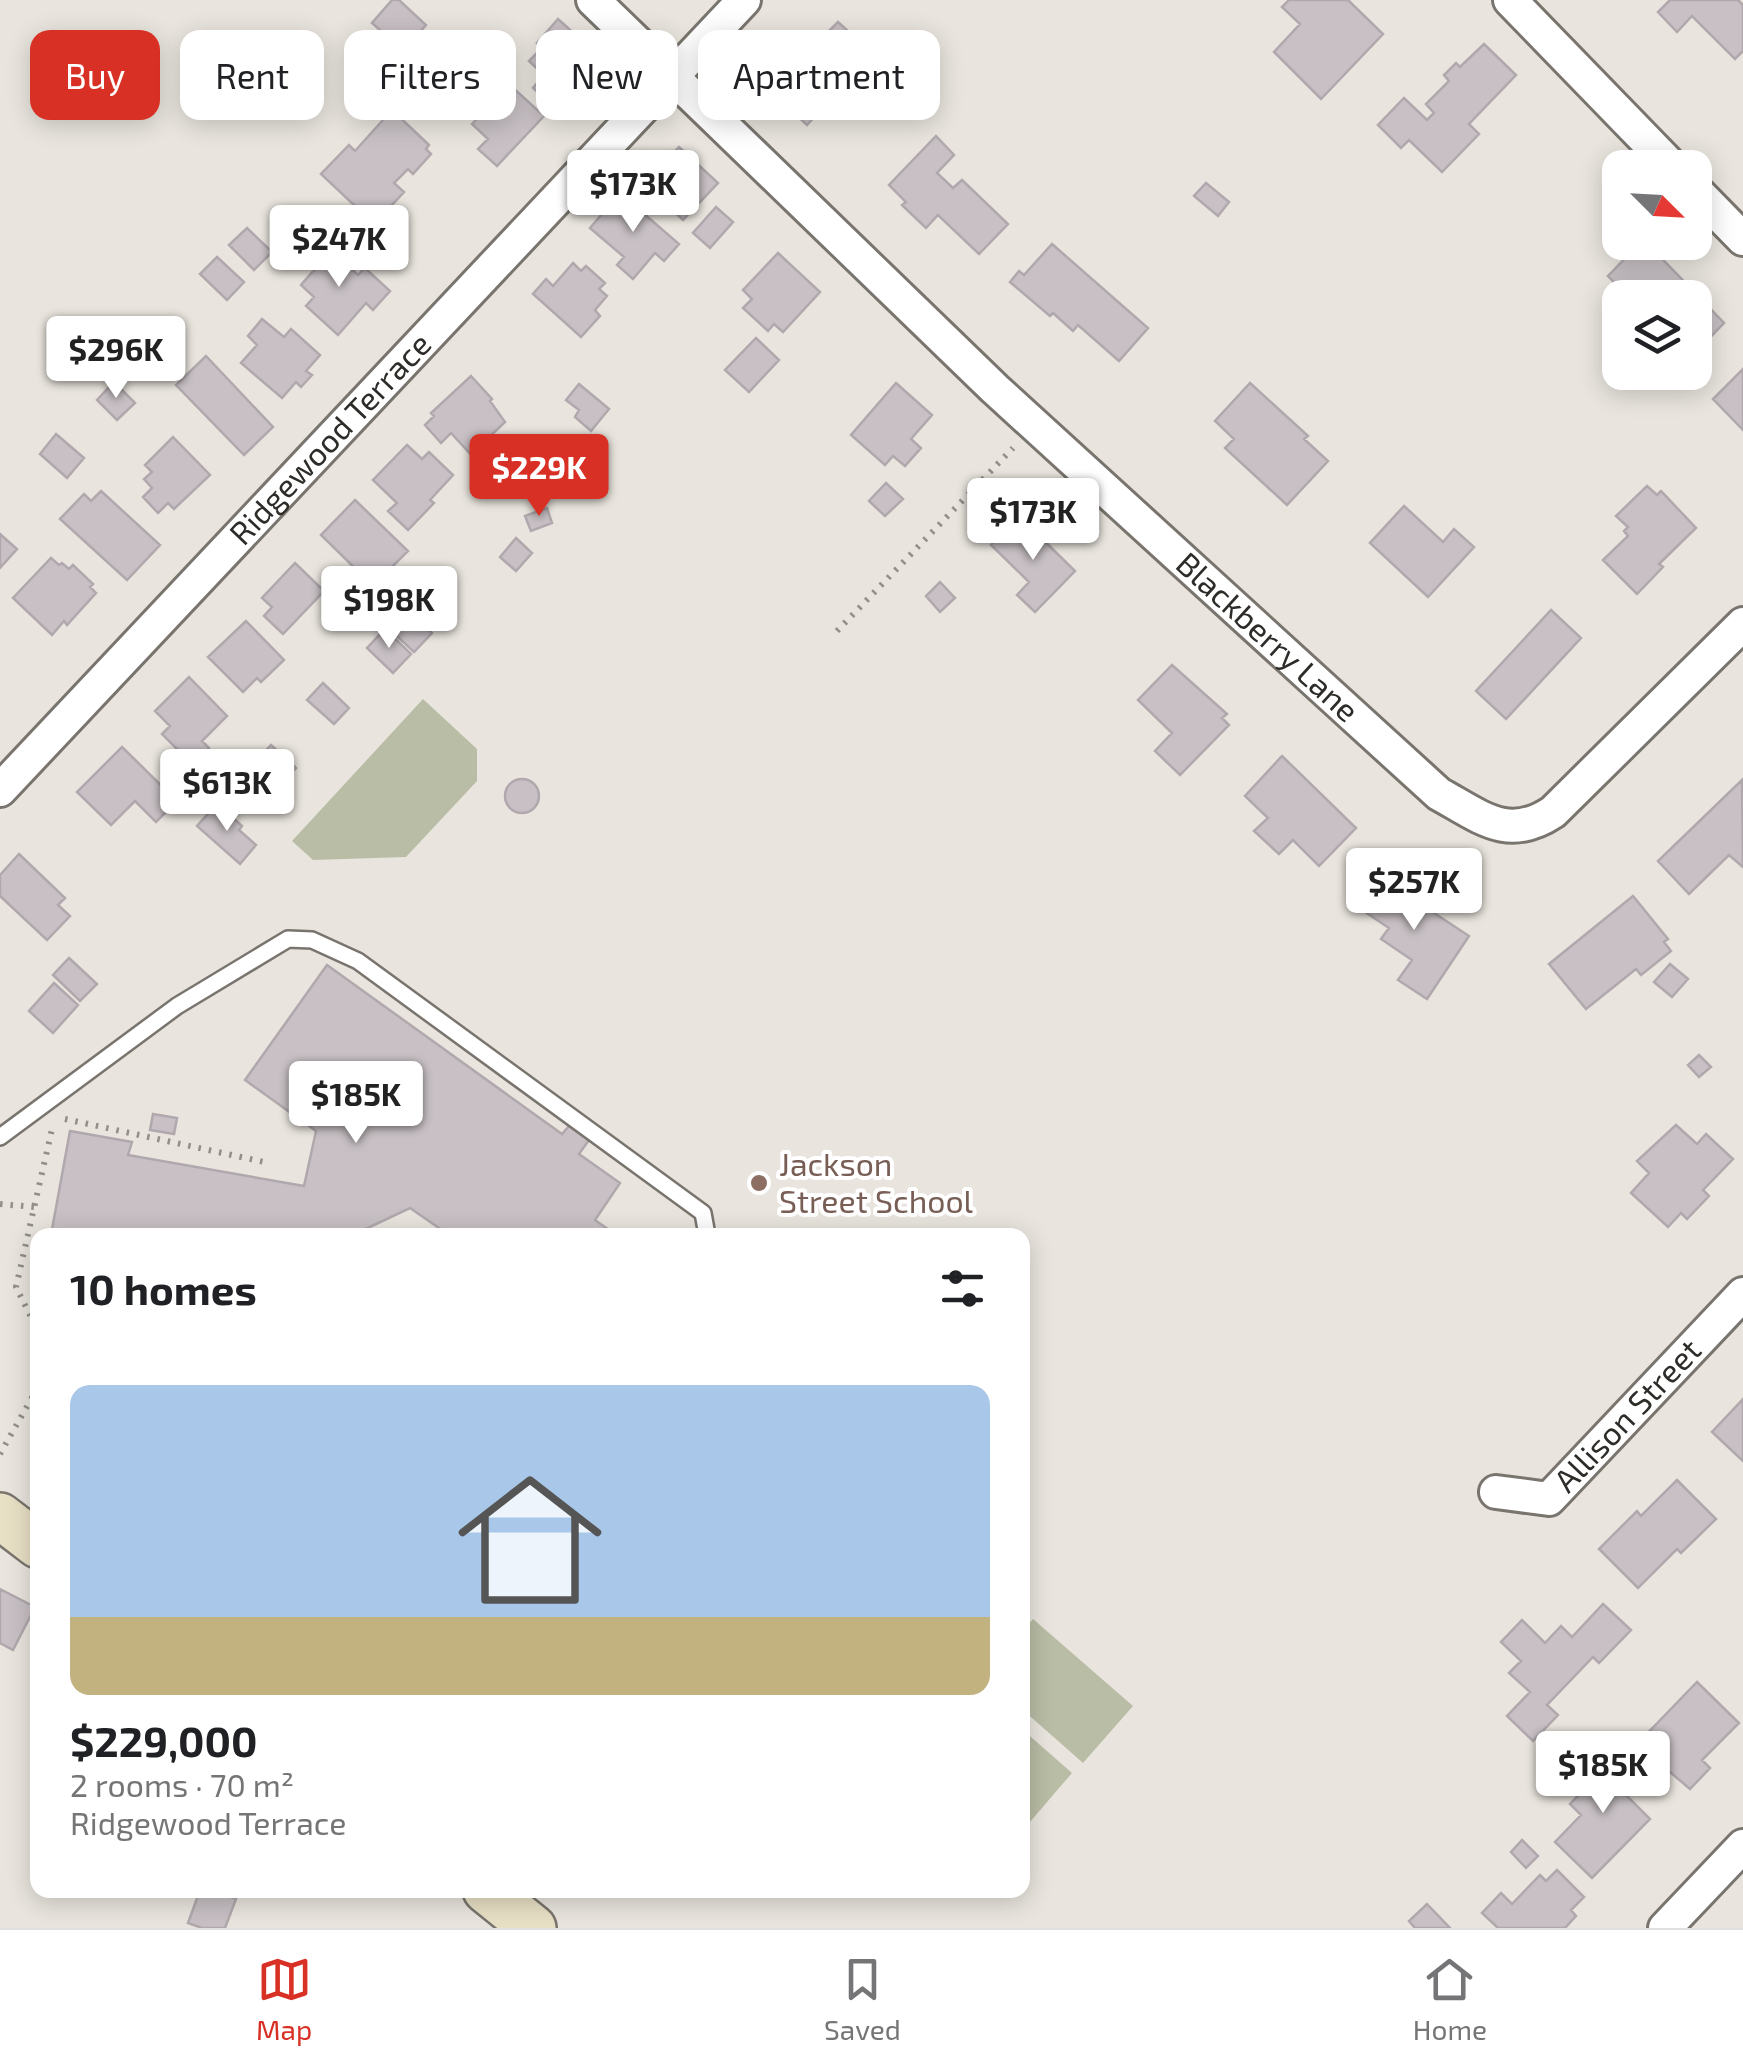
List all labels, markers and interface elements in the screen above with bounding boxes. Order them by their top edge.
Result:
chip: Buy [30,30,160,120]
chip: Rent [180,30,324,120]
chip: Filters [344,30,516,120]
chip: New [536,30,678,120]
chip: Apartment [698,30,940,120]
pin: $173K [563,150,703,235]
north arrow [1602,150,1712,260]
map controls [1602,150,1712,390]
text: $173K [589,163,677,201]
pin: $247K [269,205,409,290]
text: $247K [292,218,386,256]
button: layers [1602,280,1712,390]
pin: $296K [46,316,186,401]
street label: Ridgewood Terrace [220,324,438,551]
text: $296K [68,329,164,367]
pin: $229K [469,434,609,519]
text: $229K [492,447,586,485]
pin: $173K [963,478,1103,563]
text: $173K [989,491,1077,529]
street label: Blackberry Lane [1170,543,1368,729]
pin: $198K [319,566,459,651]
text: $198K [343,579,435,617]
pin: $613K [157,749,297,834]
text: $613K [182,762,272,800]
pin: $257K [1344,848,1484,933]
text: $257K [1368,861,1460,899]
pin: $185K [286,1061,426,1146]
text: $185K [311,1074,401,1112]
place label: Jackson Street School [779,1144,974,1219]
marker: Jackson Street School [748,1172,770,1194]
icon: filters [935,1261,990,1316]
text: 10 homes [70,1263,257,1313]
street label: Allison Street [1545,1330,1707,1499]
icon: home [440,1450,620,1630]
text: $229,000 [70,1715,258,1765]
pin: $185K [1533,1731,1673,1816]
text: $185K [1558,1744,1648,1782]
text: 2 rooms · 70 m² [70,1765,294,1803]
text: Ridgewood Terrace [70,1803,346,1841]
tab: Map [256,1952,312,2046]
tab: Saved [824,1952,901,2046]
tab: Home [1413,1952,1487,2046]

